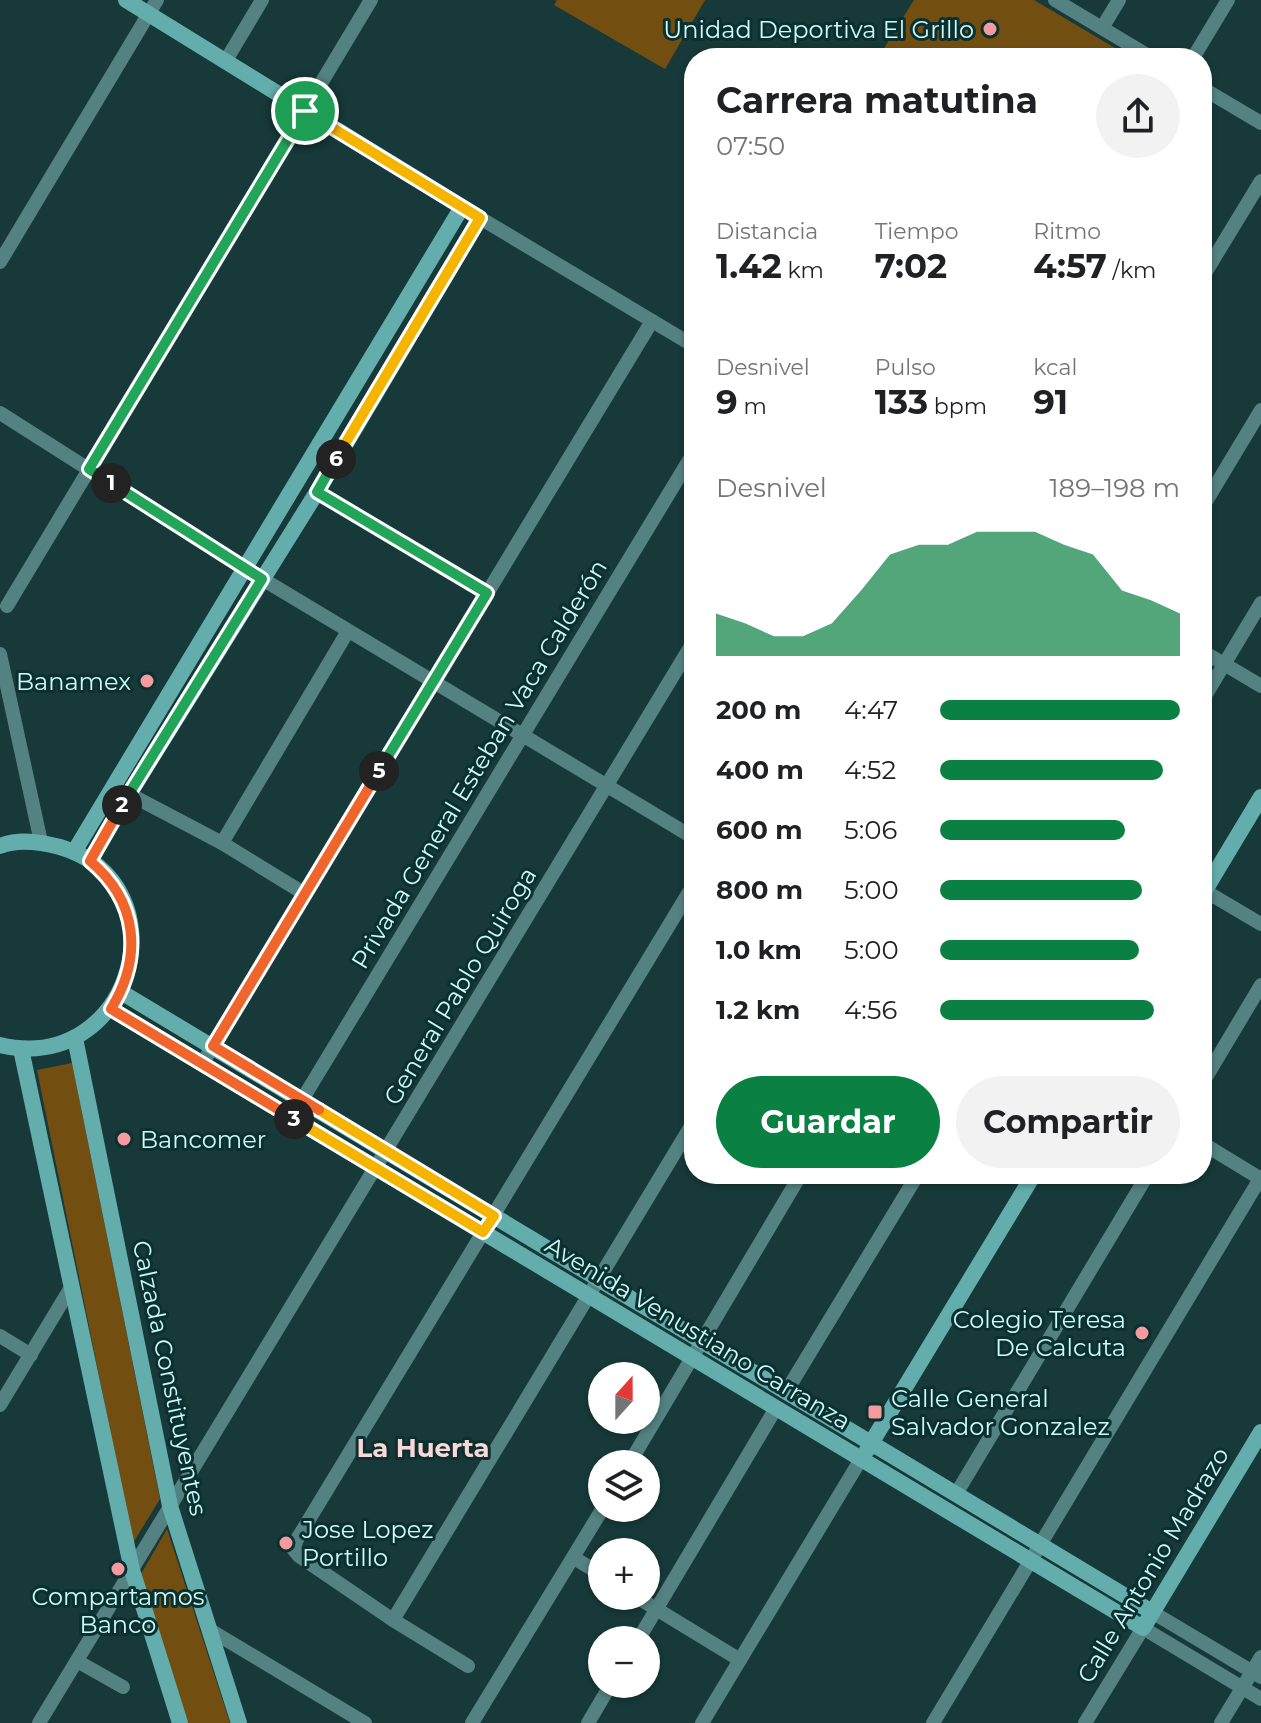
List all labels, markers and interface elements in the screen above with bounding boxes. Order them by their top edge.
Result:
place label: Unidad Deportiva El Grillo [663,15,974,44]
marker: Unidad Deportiva El Grillo [981,20,999,38]
button: share [1096,74,1180,158]
pin [271,77,339,145]
text: Carrera matutina [716,78,1038,122]
icon: arrive [283,89,327,133]
text: 07:50 [716,130,785,162]
text: Distancia [716,218,818,245]
text: Tiempo [875,218,959,245]
text: Ritmo [1033,218,1101,245]
text: 1.42 [716,245,782,287]
text: 7:02 [875,245,947,287]
text: 4:57 [1033,245,1107,287]
text: km [782,257,824,284]
text: /km [1107,257,1156,284]
text: Desnivel [716,354,810,381]
text: Pulso [875,354,936,381]
text: kcal [1033,354,1077,381]
text: 9 [716,381,738,423]
text: 133 [875,381,928,423]
text: 91 [1033,381,1068,423]
text: m [738,393,767,420]
text: bpm [928,393,987,420]
pin: 6 [316,439,356,479]
text: 6 [329,445,343,472]
pin: 1 [91,463,131,503]
text: 1 [107,469,115,496]
text: Desnivel [716,472,827,504]
text: 189–198 m [1049,472,1180,504]
street label: Privada General Esteban Vaca Calderón [345,554,613,974]
place label: Banamex [16,667,131,696]
marker: Banamex [138,672,156,690]
text: 200 m [716,694,801,726]
text: 4:47 [844,694,898,726]
pin: 5 [359,751,399,791]
text: 400 m [716,754,804,786]
text: 4:52 [844,754,896,786]
text: 5 [372,757,386,784]
pin: 2 [102,785,142,825]
text: 2 [116,791,128,818]
text: 600 m [716,814,803,846]
text: 5:06 [844,814,897,846]
street label: General Pablo Quiroga [377,862,543,1110]
text: 800 m [716,874,803,906]
text: 5:00 [844,874,899,906]
text: 1.0 km [716,934,802,966]
text: 5:00 [844,934,899,966]
text: 1.2 km [716,994,800,1026]
text: 4:56 [844,994,897,1026]
button: Guardar [716,1076,940,1168]
button: Compartir [956,1076,1180,1168]
pin: 3 [274,1099,314,1139]
text: 3 [287,1105,301,1132]
place label: Bancomer [140,1125,266,1154]
marker: Bancomer [115,1130,133,1148]
street label: Avenida Venustiano Carranza [540,1230,856,1436]
street label: Calzada Constituyentes [127,1238,213,1518]
place label: Colegio Teresa De Calcuta [953,1305,1126,1362]
marker: Colegio Teresa De Calcuta [1133,1324,1151,1342]
north arrow [588,1362,660,1434]
map controls [588,1362,660,1698]
place label: Calle General Salvador Gonzalez [891,1384,1110,1441]
marker: Calle General Salvador Gonzalez [866,1403,884,1421]
district label: La Huerta [357,1432,489,1464]
street label: Calle Antonio Madrazo [1071,1442,1235,1688]
button: layers [588,1450,660,1522]
place label: Jose Lopez Portillo [301,1515,433,1572]
marker: Jose Lopez Portillo [277,1534,295,1552]
button: + [588,1538,660,1610]
marker: Compartamos Banco [109,1560,127,1578]
place label: Compartamos Banco [32,1582,204,1639]
button: − [588,1626,660,1698]

